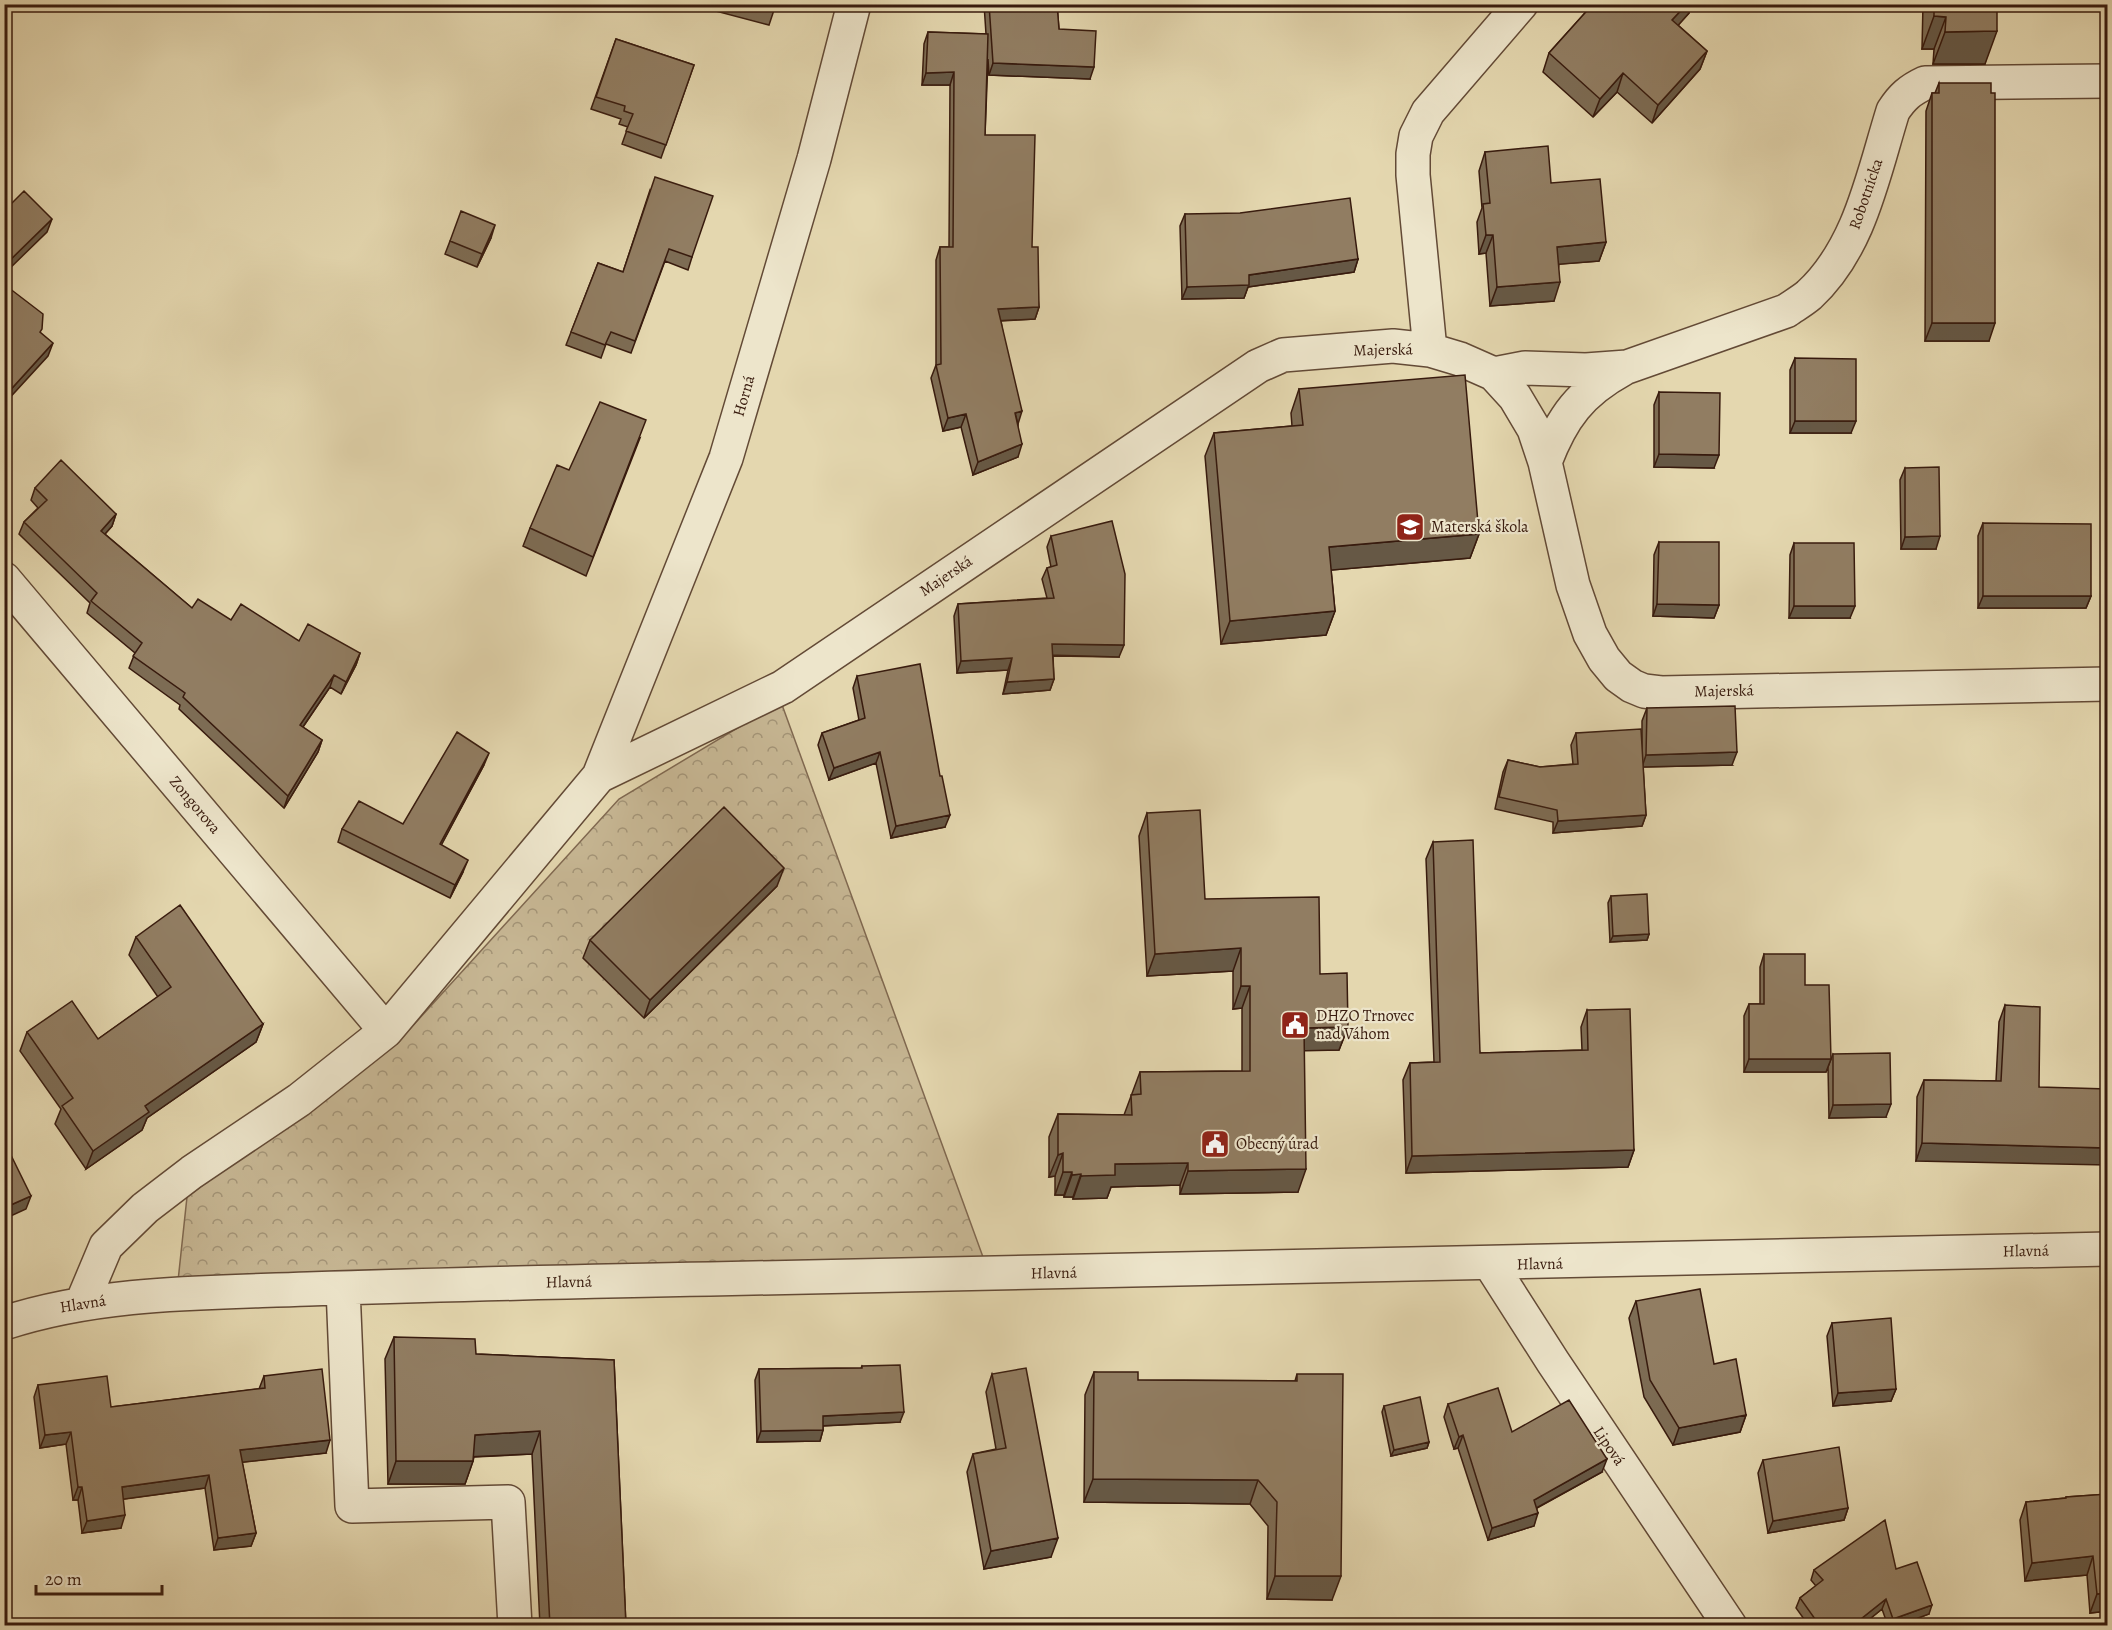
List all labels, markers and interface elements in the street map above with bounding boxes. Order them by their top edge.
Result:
street label: Robotnícka [1844,155,1889,232]
street label: Majerská [1353,338,1414,362]
street label: Horná [728,372,761,419]
school or university icon: Materská škola [1394,511,1426,543]
place label: Materská škola [1431,516,1529,538]
street label: Majerská [915,550,977,602]
street label: Majerská [1694,679,1755,703]
street label: Zongorova [164,771,226,839]
place label: DHZO Trnovec nad Váhom [1316,1005,1415,1045]
public building icon: DHZO Trnovec nad Váhom [1279,1009,1311,1041]
public building icon: Obecný úrad [1199,1128,1231,1160]
place label: Obecný úrad [1236,1133,1319,1155]
street label: Hlavná [2003,1240,2050,1262]
street label: Hlavná [1517,1253,1564,1275]
street label: Hlavná [1031,1262,1078,1284]
street label: Hlavná [546,1271,593,1293]
street label: Hlavná [58,1289,108,1318]
street label: Lipová [1588,1422,1630,1470]
scale bar [36,1558,162,1596]
text: 20 m [45,1567,82,1591]

